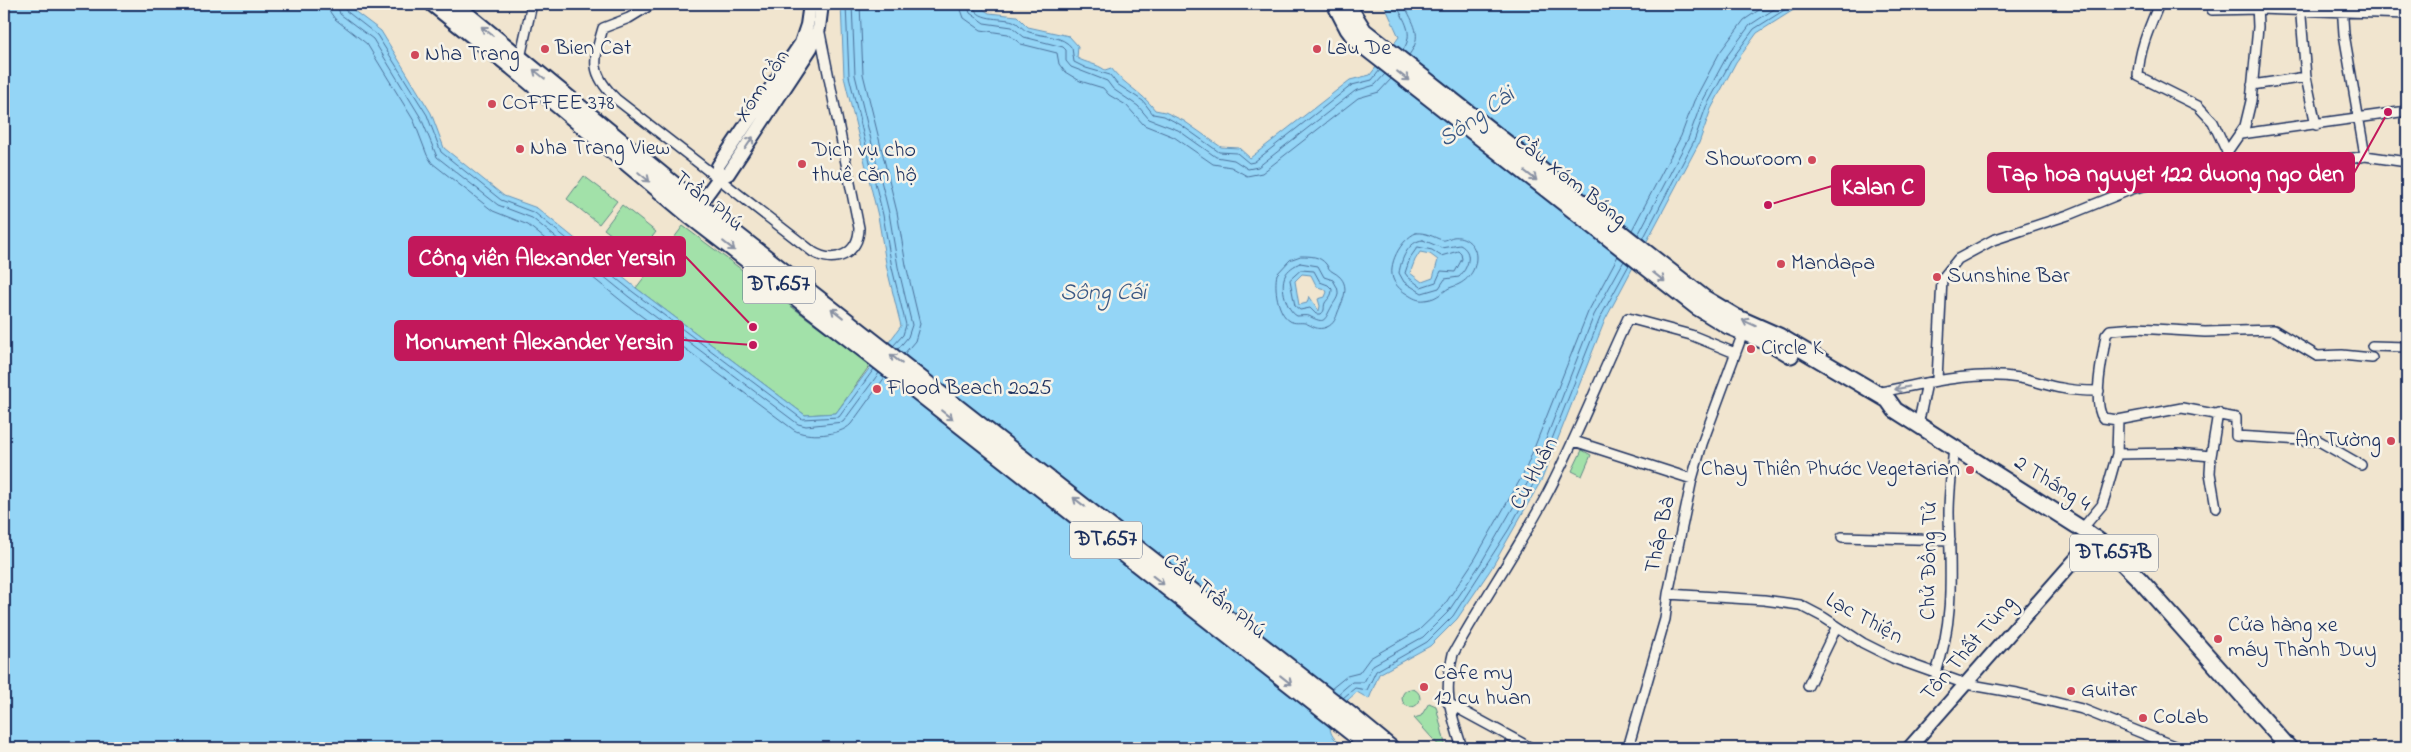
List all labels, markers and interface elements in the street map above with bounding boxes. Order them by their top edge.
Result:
one-way arrow [481,25,494,36]
place label: Bien Cat [554,33,632,65]
place label: Lau De [1327,33,1391,65]
place label: Nha Trang [425,39,520,72]
marker: Bien Cat [539,43,551,55]
street label: Xóm Cồn [727,43,799,129]
marker: Lau De [1311,43,1323,55]
marker: Nha Trang [409,49,421,61]
one-way arrow [533,68,546,79]
one-way arrow [1396,71,1409,82]
water label: Sông Cái [1432,77,1525,157]
place label: COFFEE 378 [502,88,615,120]
marker: COFFEE 378 [486,98,498,110]
street label: Cầu Xóm Bóng [1506,127,1633,236]
place label: Nha Trang View [530,133,670,166]
place label: Dịch vụ cho thuê căn hộ [811,135,916,192]
one-way arrow [744,136,754,150]
marker: Nha Trang View [514,143,526,155]
place label: Showroom [1705,144,1802,176]
callout: Tap hoa nguyet 122 duong ngo den [1988,153,2354,192]
marker: Showroom [1806,154,1818,166]
marker: Dịch vụ cho thuê căn hộ [796,158,808,170]
text: Tap hoa nguyet 122 duong ngo den [1998,158,2344,194]
street label: Trần Phú [666,164,750,240]
callout: Kalan C [1832,166,1924,205]
one-way arrow [1524,171,1537,182]
text: Kalan C [1842,171,1914,206]
one-way arrow [637,172,650,183]
callout: Công viên Alexander Yersin [409,237,685,276]
one-way arrow [722,240,735,251]
text: Công viên Alexander Yersin [419,242,676,278]
place label: Mandapa [1791,248,1875,280]
marker: Mandapa [1775,258,1787,270]
place label: Sunshine Bar [1947,261,2070,293]
road number: ĐT.657 [743,266,815,304]
one-way arrow [1652,271,1665,282]
marker: Sunshine Bar [1931,271,1943,283]
water label: Sông Cái [1060,276,1149,311]
one-way arrow [831,307,844,318]
one-way arrow [1742,317,1757,327]
callout: Monument Alexander Yersin [395,321,683,360]
text: Monument Alexander Yersin [405,326,673,361]
place label: Circle K [1761,333,1824,365]
marker: Circle K [1745,343,1757,355]
one-way arrow [889,354,903,364]
place label: Flood Beach 2025 [886,373,1052,405]
marker: Flood Beach 2025 [871,383,883,395]
one-way arrow [1894,384,1910,393]
one-way arrow [941,410,954,421]
place label: An Tường [2295,425,2381,458]
street label: Cù Huân [1503,432,1567,516]
marker: An Tường [2385,435,2397,447]
street label: 2 Tháng 4 [2007,448,2097,521]
place label: Chay Thiên Phước Vegetarian [1701,454,1960,487]
marker: Chay Thiên Phước Vegetarian [1964,464,1976,476]
street label: Tháp Bà [1637,494,1685,576]
one-way arrow [1073,497,1086,508]
street label: Chử Đồng Tử [1913,501,1948,620]
road number: ĐT.657 [1070,522,1142,558]
road number: ĐT.657B [2070,534,2158,572]
street label: Cầu Trần Phú [1155,546,1273,648]
one-way arrow [1151,575,1164,586]
street label: Lạc Thiện [1819,585,1909,653]
street label: Tôn Thất Tùng [1914,589,2025,710]
place label: Cửa hàng xe máy Thanh Duy [2228,610,2377,668]
marker: Cửa hàng xe máy Thanh Duy [2212,633,2224,645]
place label: Cafe my 12 cu huan [1434,658,1531,715]
one-way arrow [1279,675,1292,686]
place label: Guitar [2081,675,2138,707]
marker: Cafe my 12 cu huan [1418,681,1430,693]
marker: Guitar [2065,685,2077,697]
place label: CoLab [2153,702,2209,734]
marker: CoLab [2137,712,2149,724]

